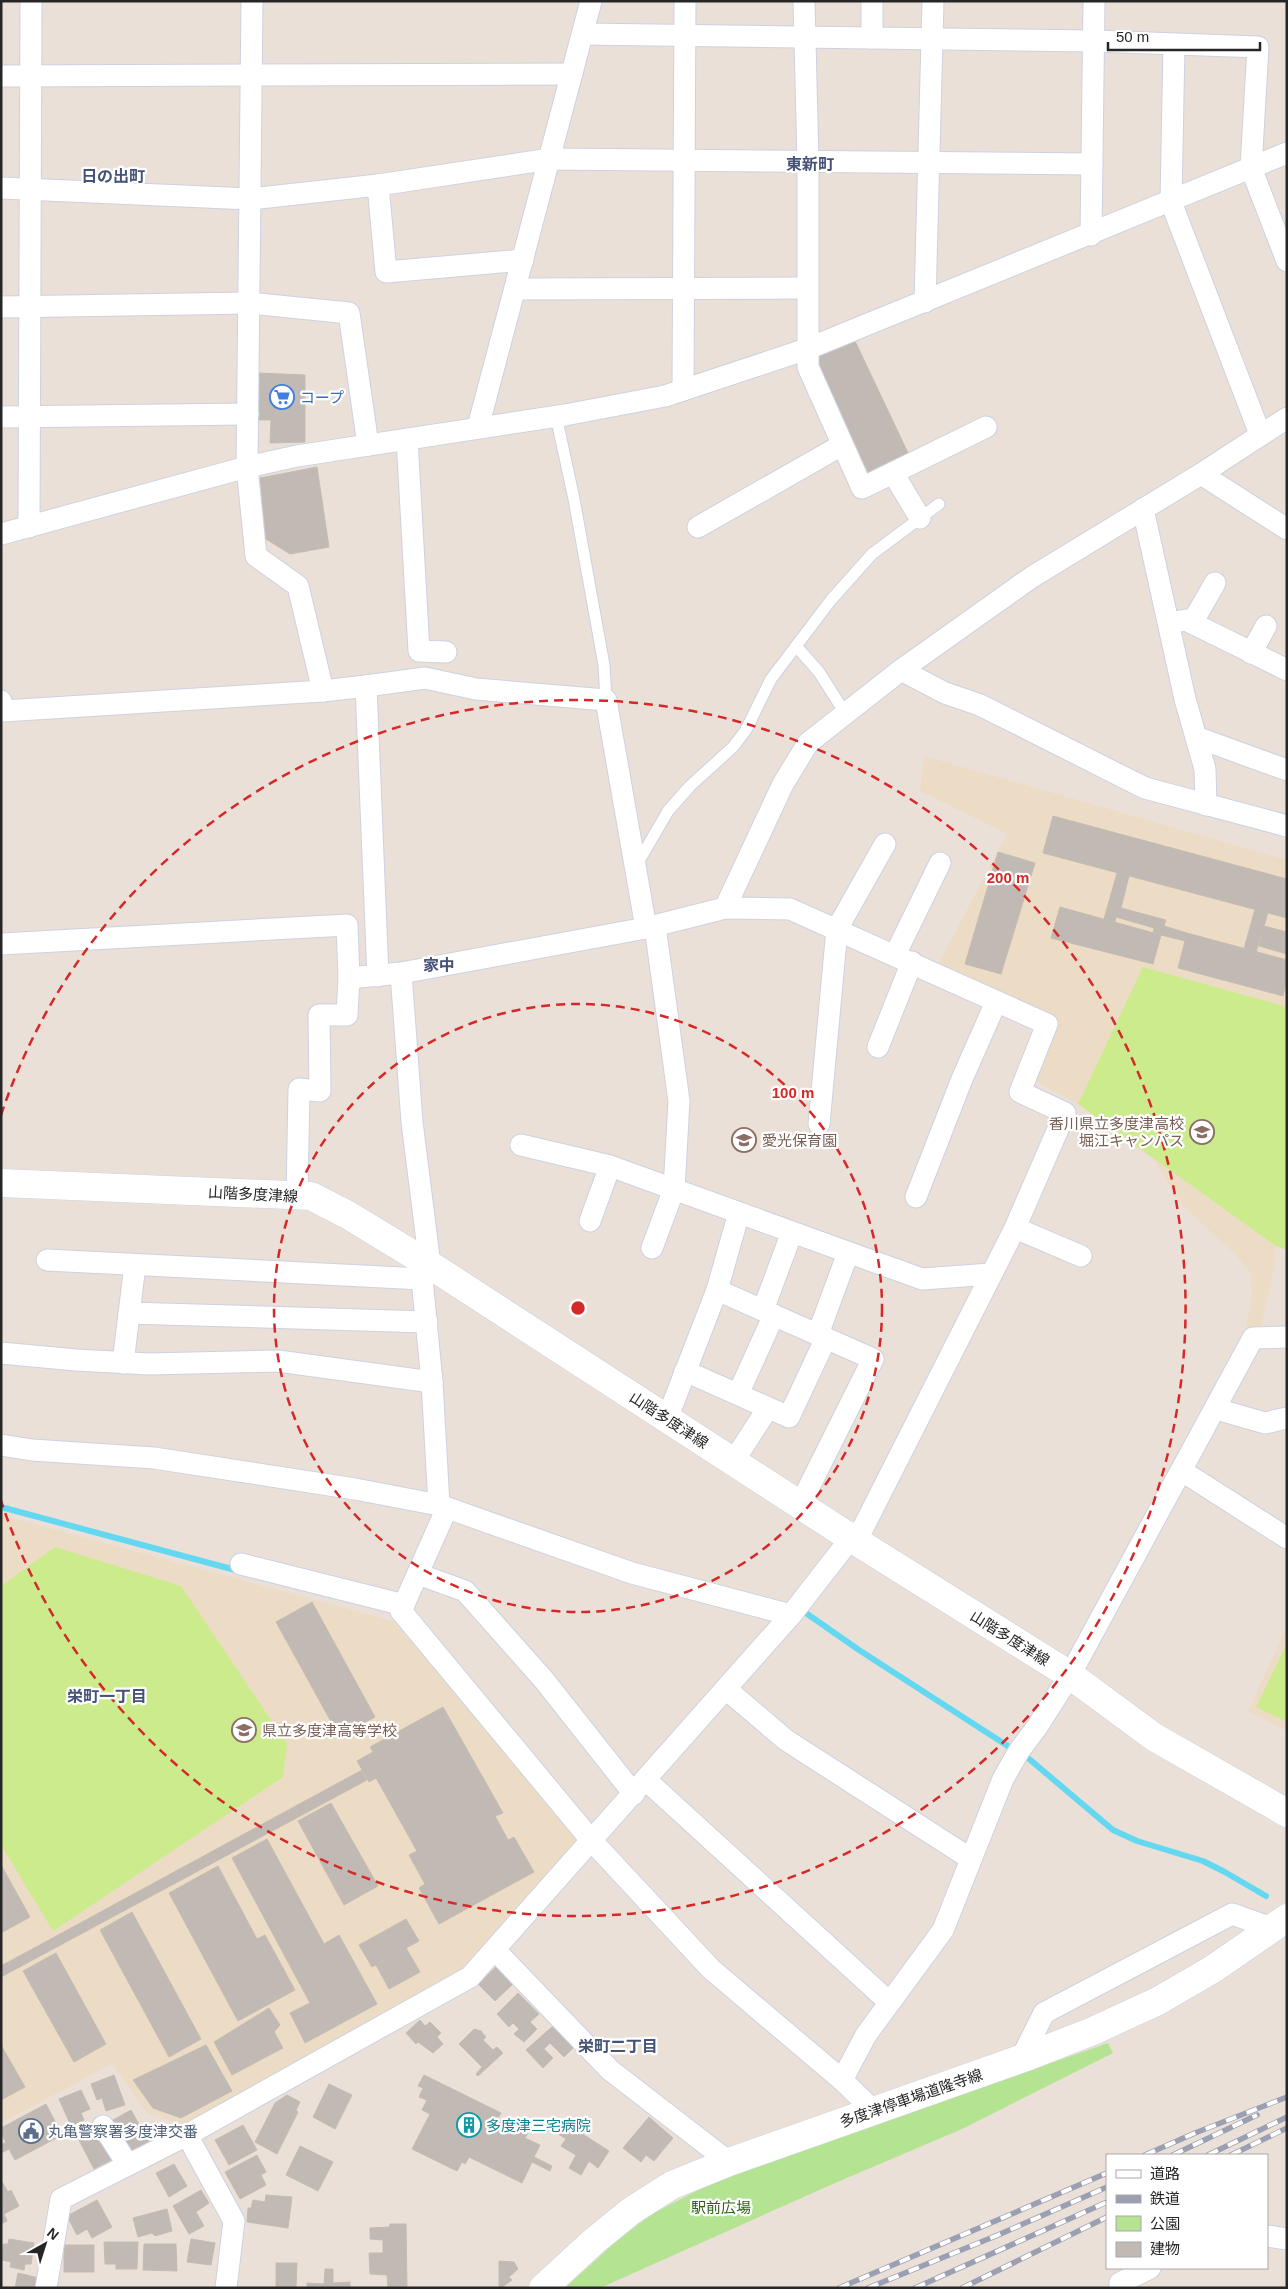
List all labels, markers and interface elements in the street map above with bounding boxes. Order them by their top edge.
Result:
scale bar [1108,20,1260,52]
text: 50 m [1116,28,1149,45]
district label: 東新町 [786,156,834,173]
district label: 日の出町 [81,168,145,185]
supermarket icon: コープ [269,384,295,410]
place label: コープ [300,389,344,406]
text: 200 m [987,869,1029,886]
district label: 家中 [423,957,455,974]
text: 100 m [772,1084,814,1101]
place label: 香川県立多度津高校 堀江キャンパス [1049,1115,1184,1149]
school or university icon: 香川県立多度津高校 堀江キャンパス [1189,1119,1215,1145]
school or university icon: 愛光保育園 [731,1127,757,1153]
place label: 愛光保育園 [762,1132,837,1149]
street label: 山階多度津線 [208,1183,298,1205]
centre of rings [569,1299,587,1317]
street label: 山階多度津線 [627,1388,711,1452]
street label: 山階多度津線 [967,1607,1053,1669]
district label: 栄町一丁目 [67,1688,147,1705]
school or university icon: 県立多度津高等学校 [231,1717,257,1743]
place label: 県立多度津高等学校 [262,1722,397,1739]
district label: 栄町二丁目 [578,2038,658,2055]
street label: 多度津停車場道隆寺線 [837,2066,985,2130]
building icon: 多度津三宅病院 [456,2112,482,2138]
place label: 多度津三宅病院 [486,2117,591,2134]
public building icon: 丸亀警察署多度津交番 [18,2118,44,2144]
place label: 丸亀警察署多度津交番 [48,2123,198,2140]
legend [1106,2154,1268,2269]
text: 道路 [1150,2165,1180,2182]
text: 鉄道 [1150,2190,1180,2207]
park label: 駅前広場 [691,2199,751,2216]
text: 公園 [1150,2215,1180,2232]
north arrow [20,2219,70,2269]
text: N [44,2224,62,2243]
text: 建物 [1150,2240,1180,2257]

